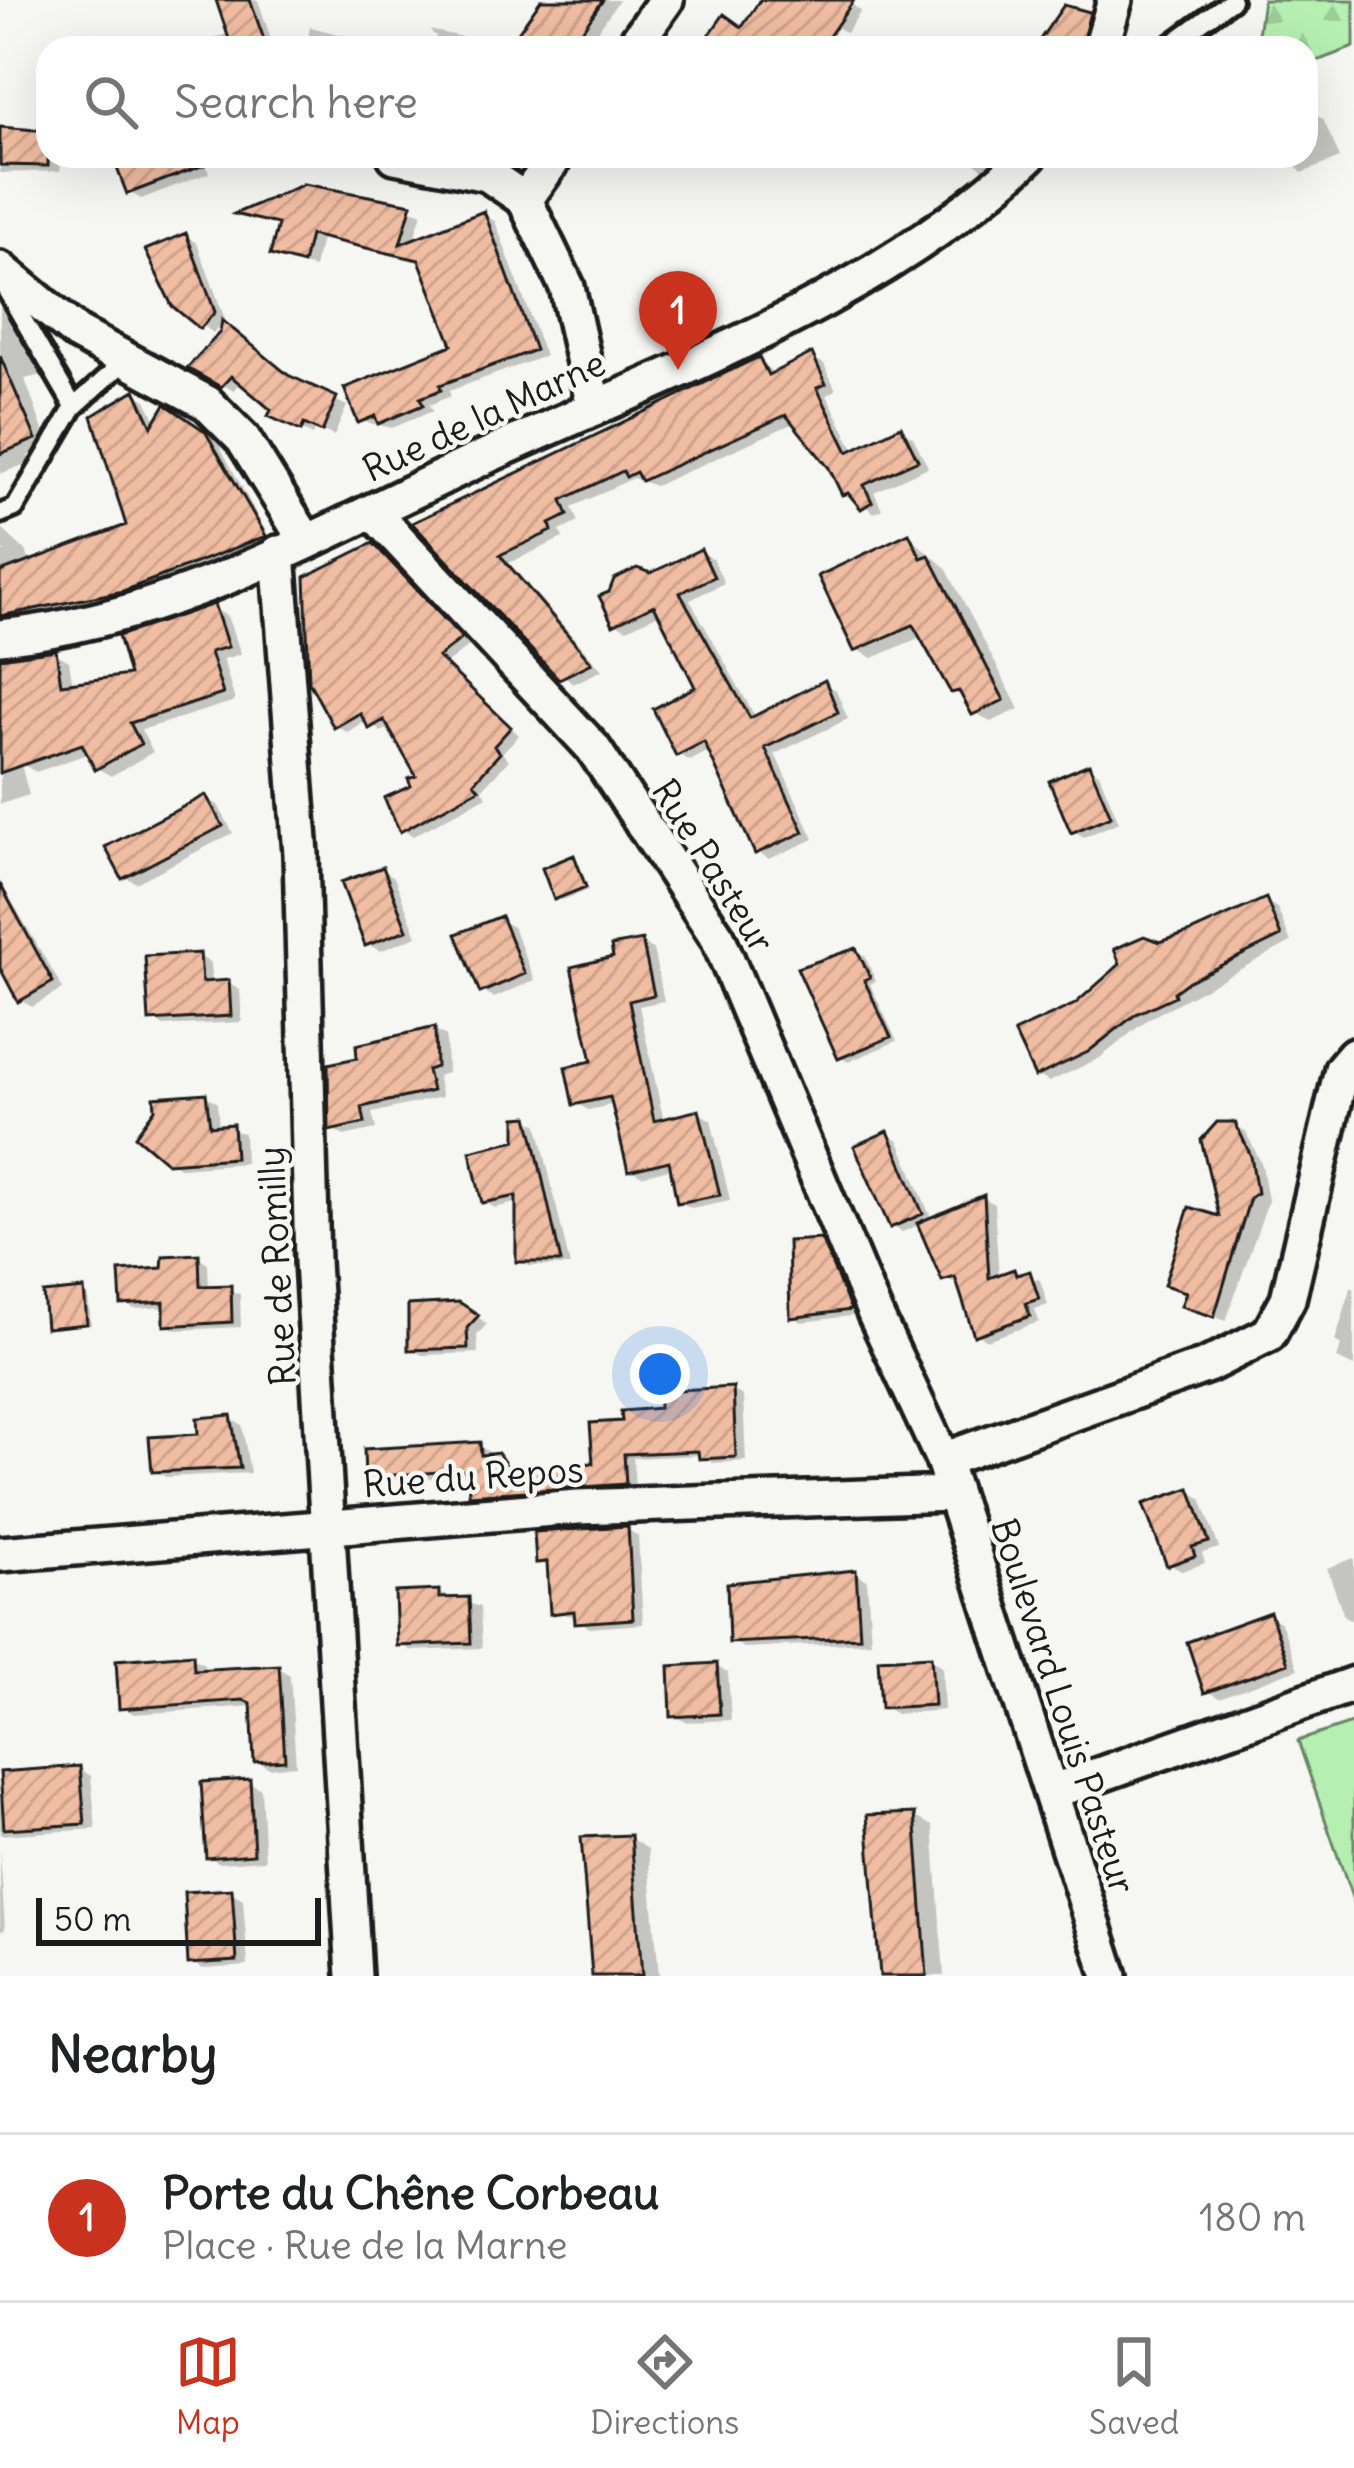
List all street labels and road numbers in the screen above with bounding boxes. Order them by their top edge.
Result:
street label: Rue de la Marne [356,340,612,492]
street label: Rue Pasteur [642,771,784,961]
street label: Rue de Romilly [248,1145,306,1387]
street label: Rue du Repos [361,1447,585,1507]
street label: Boulevard Louis Pasteur [981,1513,1145,1900]

